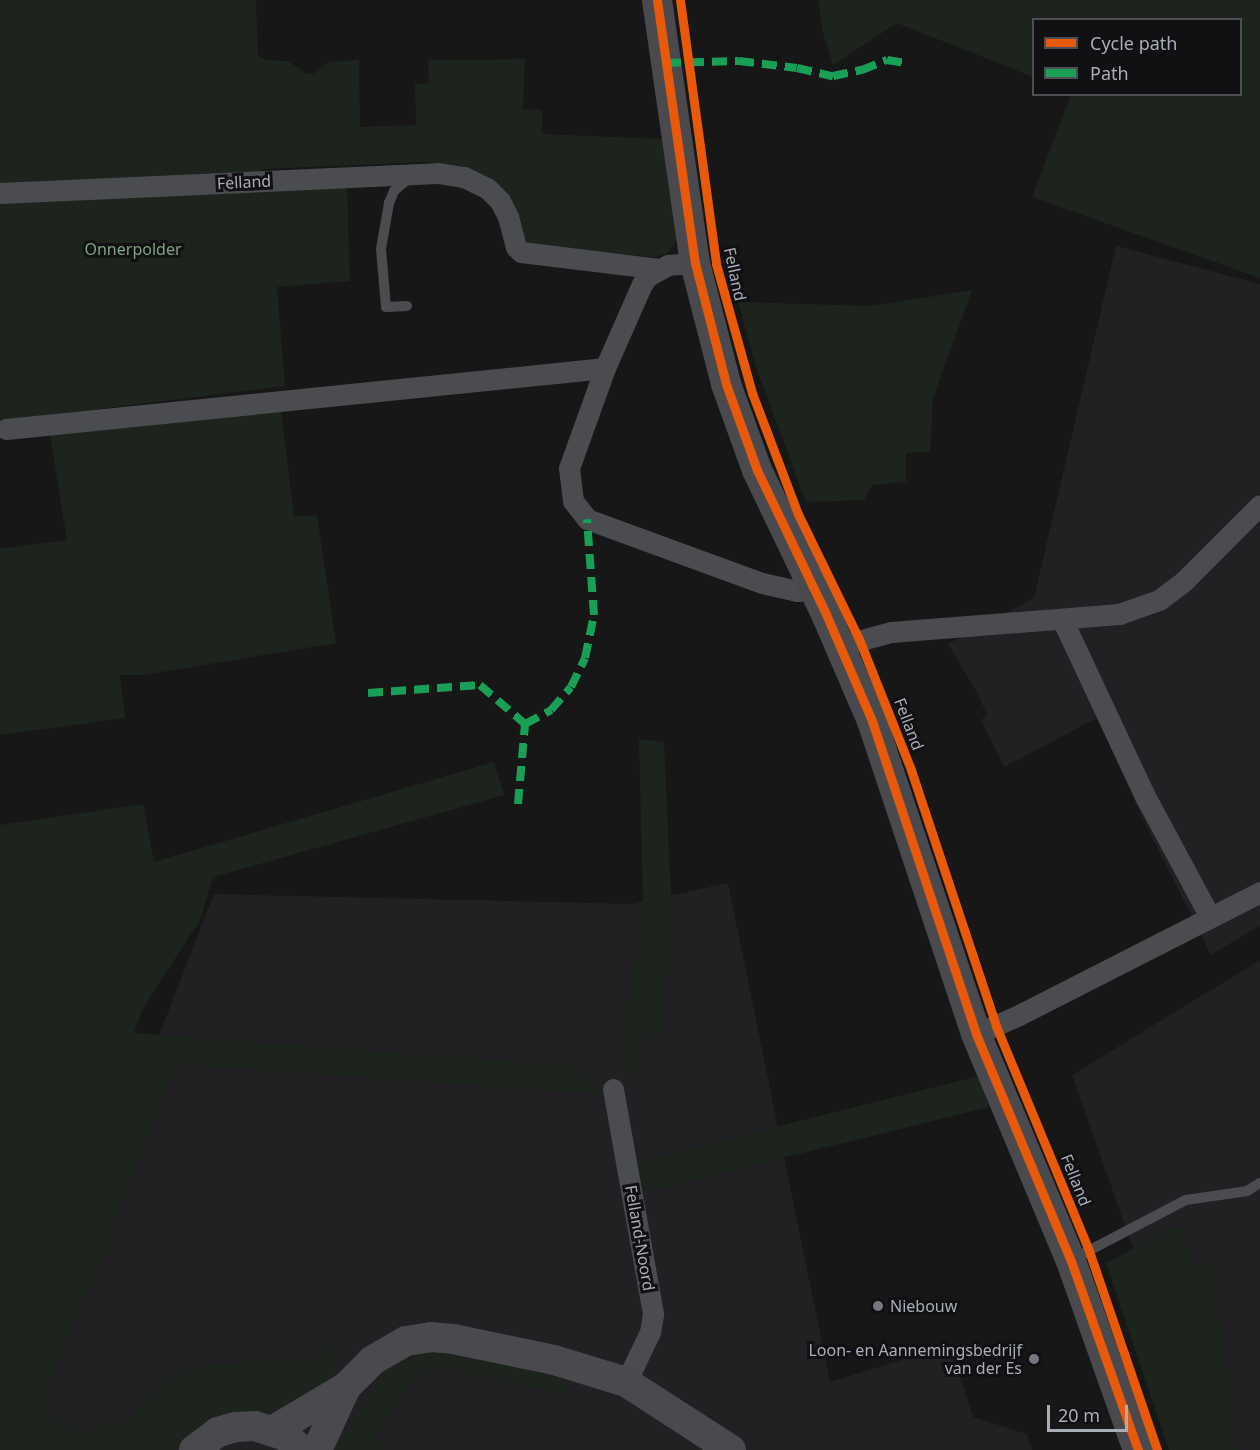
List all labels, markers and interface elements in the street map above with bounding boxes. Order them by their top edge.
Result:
legend [1032,18,1242,96]
text: Cycle path [1090,31,1177,55]
text: Path [1090,61,1129,85]
street label: Felland [216,171,272,193]
park label: Onnerpolder [84,239,182,259]
street label: Felland [720,245,750,303]
street label: Felland [890,695,928,753]
street label: Felland [1057,1151,1095,1209]
street label: Felland-Noord [621,1184,659,1292]
place label: Niebouw [890,1296,957,1316]
marker: Niebouw [871,1299,885,1313]
place label: Loon- en Aannemingsbedrijf van der Es [808,1340,1022,1378]
marker: Loon- en Aannemingsbedrijf van der Es [1027,1352,1041,1366]
scale bar [1050,1393,1131,1431]
text: 20 m [1058,1403,1100,1427]

